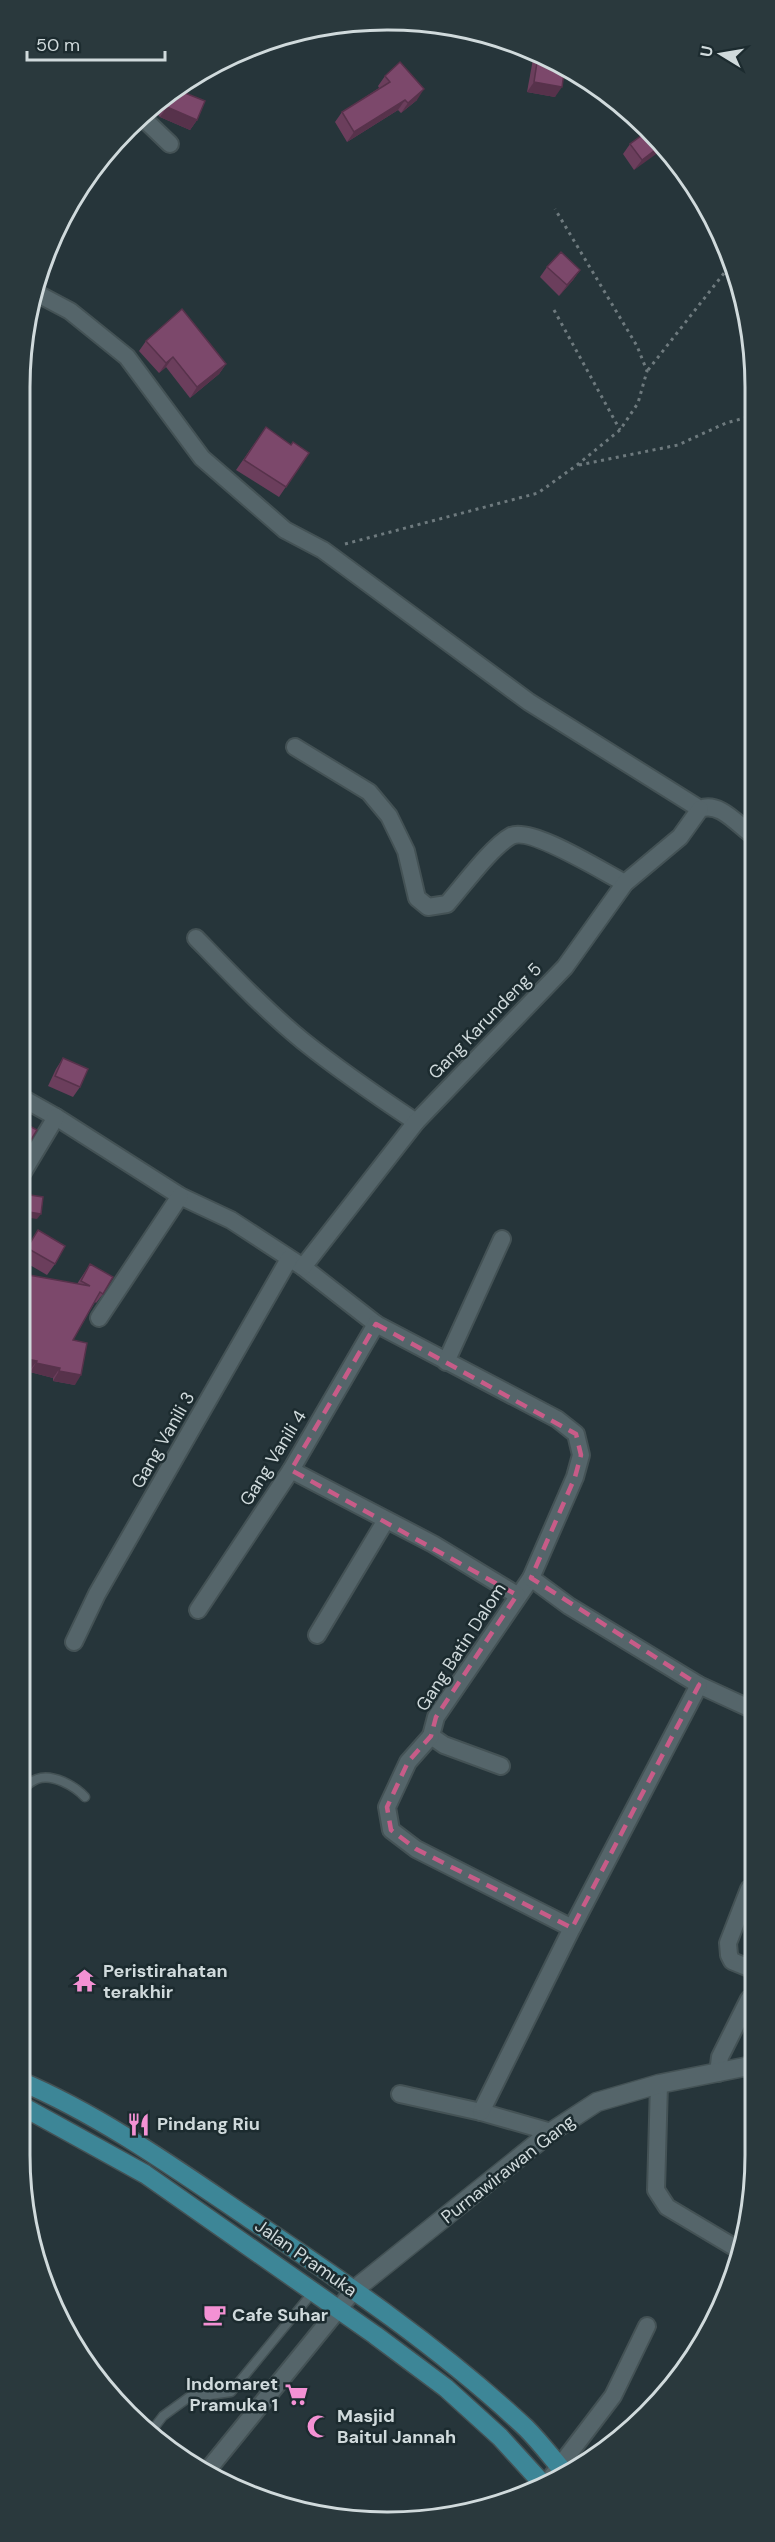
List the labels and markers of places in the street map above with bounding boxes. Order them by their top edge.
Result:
place label: Peristirahatan terakhir [103,1959,228,2004]
temple icon: Peristirahatan terakhir [72,1968,98,1994]
restaurant icon: Pindang Riu [126,2111,152,2137]
place label: Pindang Riu [157,2112,260,2136]
cafe icon: Cafe Suhar [201,2302,227,2328]
place label: Cafe Suhar [232,2303,328,2327]
place label: Indomaret Pramuka 1 [186,2372,278,2417]
supermarket icon: Indomaret Pramuka 1 [283,2381,309,2407]
place label: Masjid Baitul Jannah [337,2404,456,2449]
mosque icon: Masjid Baitul Jannah [306,2413,332,2439]

